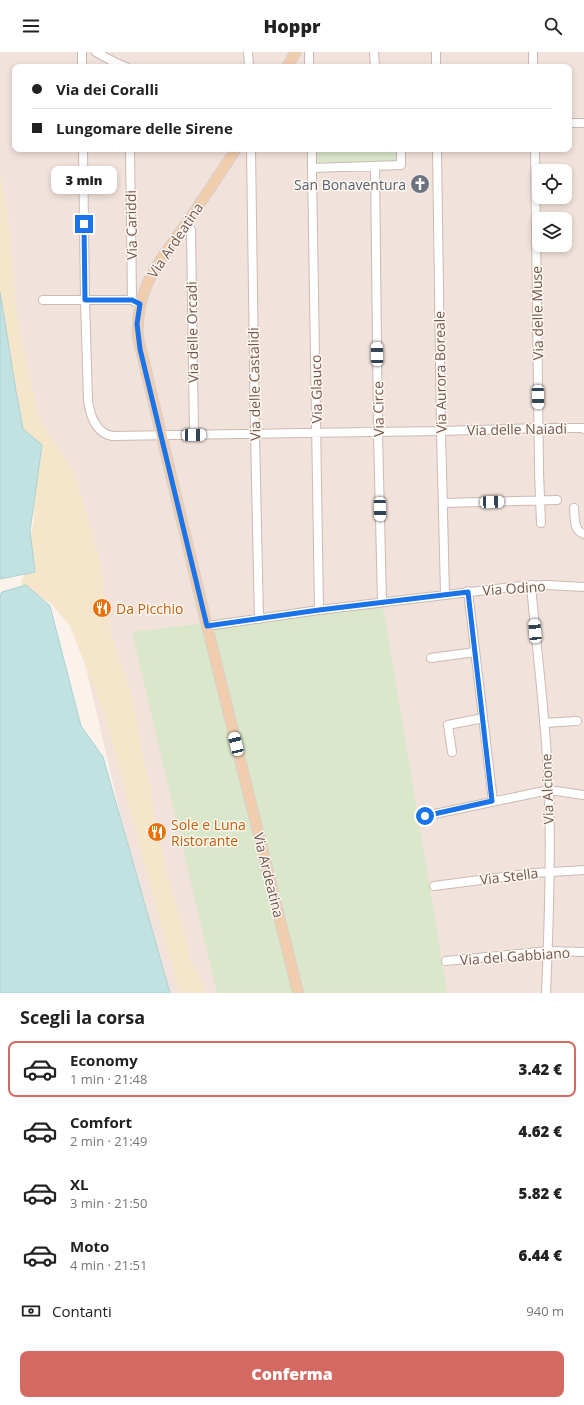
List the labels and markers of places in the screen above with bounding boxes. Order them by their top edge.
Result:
church icon: San Bonaventura [409,173,431,195]
place label: San Bonaventura [294,175,406,194]
restaurant icon: Da Picchio [91,597,113,619]
place label: Da Picchio [116,599,183,618]
place label: Sole e Luna Ristorante [171,815,246,850]
restaurant icon: Sole e Luna Ristorante [146,821,168,843]

